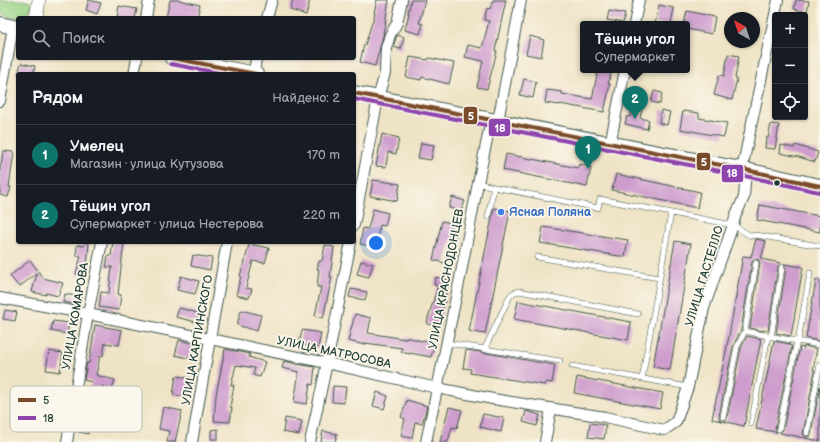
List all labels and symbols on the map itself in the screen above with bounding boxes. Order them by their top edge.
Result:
north arrow [724,12,760,48]
pin: 2 [622,86,648,119]
line badge: 5 [463,106,478,125]
text: 5 [468,110,475,123]
line badge: 18 [488,118,511,137]
text: 18 [494,122,506,135]
pin: 1 [575,136,601,169]
line badge: 5 [696,152,711,171]
text: 5 [701,156,708,169]
line badge: 18 [721,164,744,183]
text: 18 [726,167,738,180]
unlabelled marker [772,178,782,188]
place label: Ясная Поляна [509,205,592,220]
street label: УЛИЦА КРАСНОДОНЦЕВ [426,207,468,350]
marker: Ясная Поляна [496,207,506,217]
street label: УЛИЦА ГАСТЕЛЛО [682,224,727,328]
your location [366,233,386,253]
street label: УЛИЦА КОМАРОВА [59,261,92,371]
street label: УЛИЦА КАРПИНСКОГО [179,273,216,407]
street label: УЛИЦА МАТРОСОВА [276,333,393,372]
legend [10,386,142,432]
text: 5 [43,394,49,407]
text: 18 [43,412,54,425]

